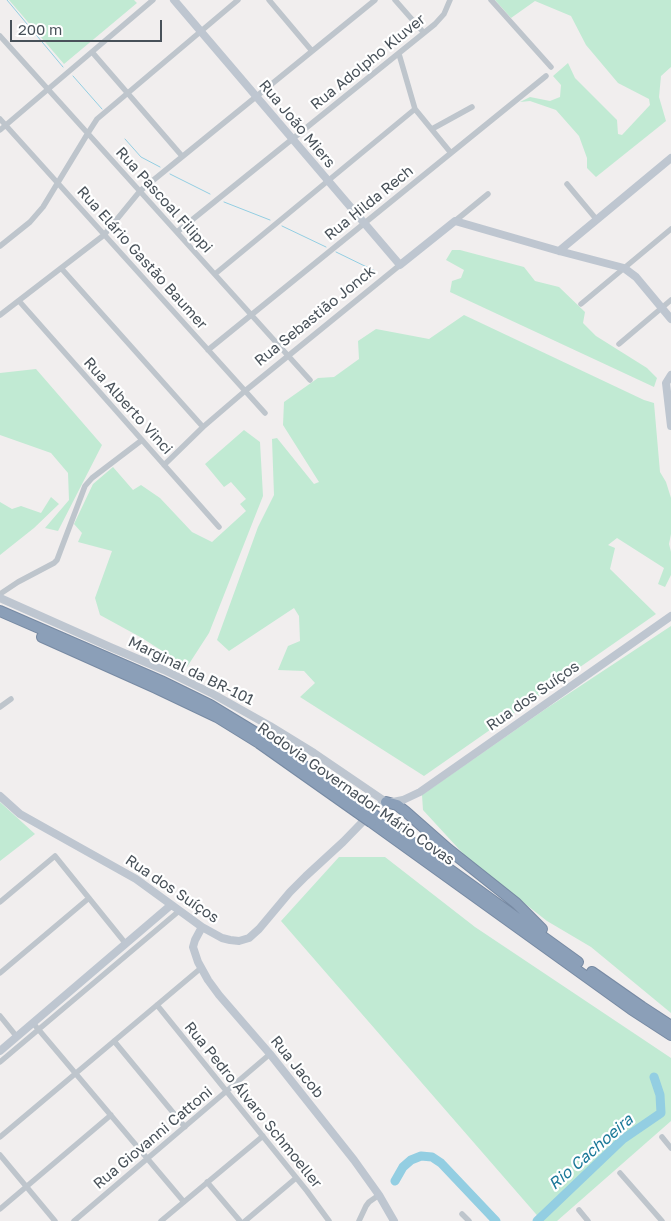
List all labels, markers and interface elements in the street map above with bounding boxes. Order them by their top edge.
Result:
scale bar [12,10,165,42]
street label: Rua Adolpho Kluver [307,10,429,114]
text: 200 m [18,20,62,38]
street label: Rua João Miers [255,76,339,172]
street label: Rua Pascoal Filippi [112,144,216,256]
street label: Rua Hilda Rech [321,162,417,244]
street label: Rua Elário Gastão Baumer [73,183,211,333]
street label: Rua Sebastião Jonck [251,262,379,370]
street label: Rua Alberto Vinci [80,354,176,458]
street label: Marginal da BR-101 [125,633,257,709]
street label: Rua dos Suíços [483,657,583,735]
street label: Rodovia Governador Mário Covas [254,719,458,869]
street label: Rua dos Suíços [122,851,222,927]
street label: Rua Pedro Álvaro Schmoeller [180,1018,326,1192]
street label: Rua Jacob [267,1032,327,1102]
street label: Rua Giovanni Cattoni [90,1083,216,1193]
water label: Rio Cachoeira [545,1110,637,1194]

